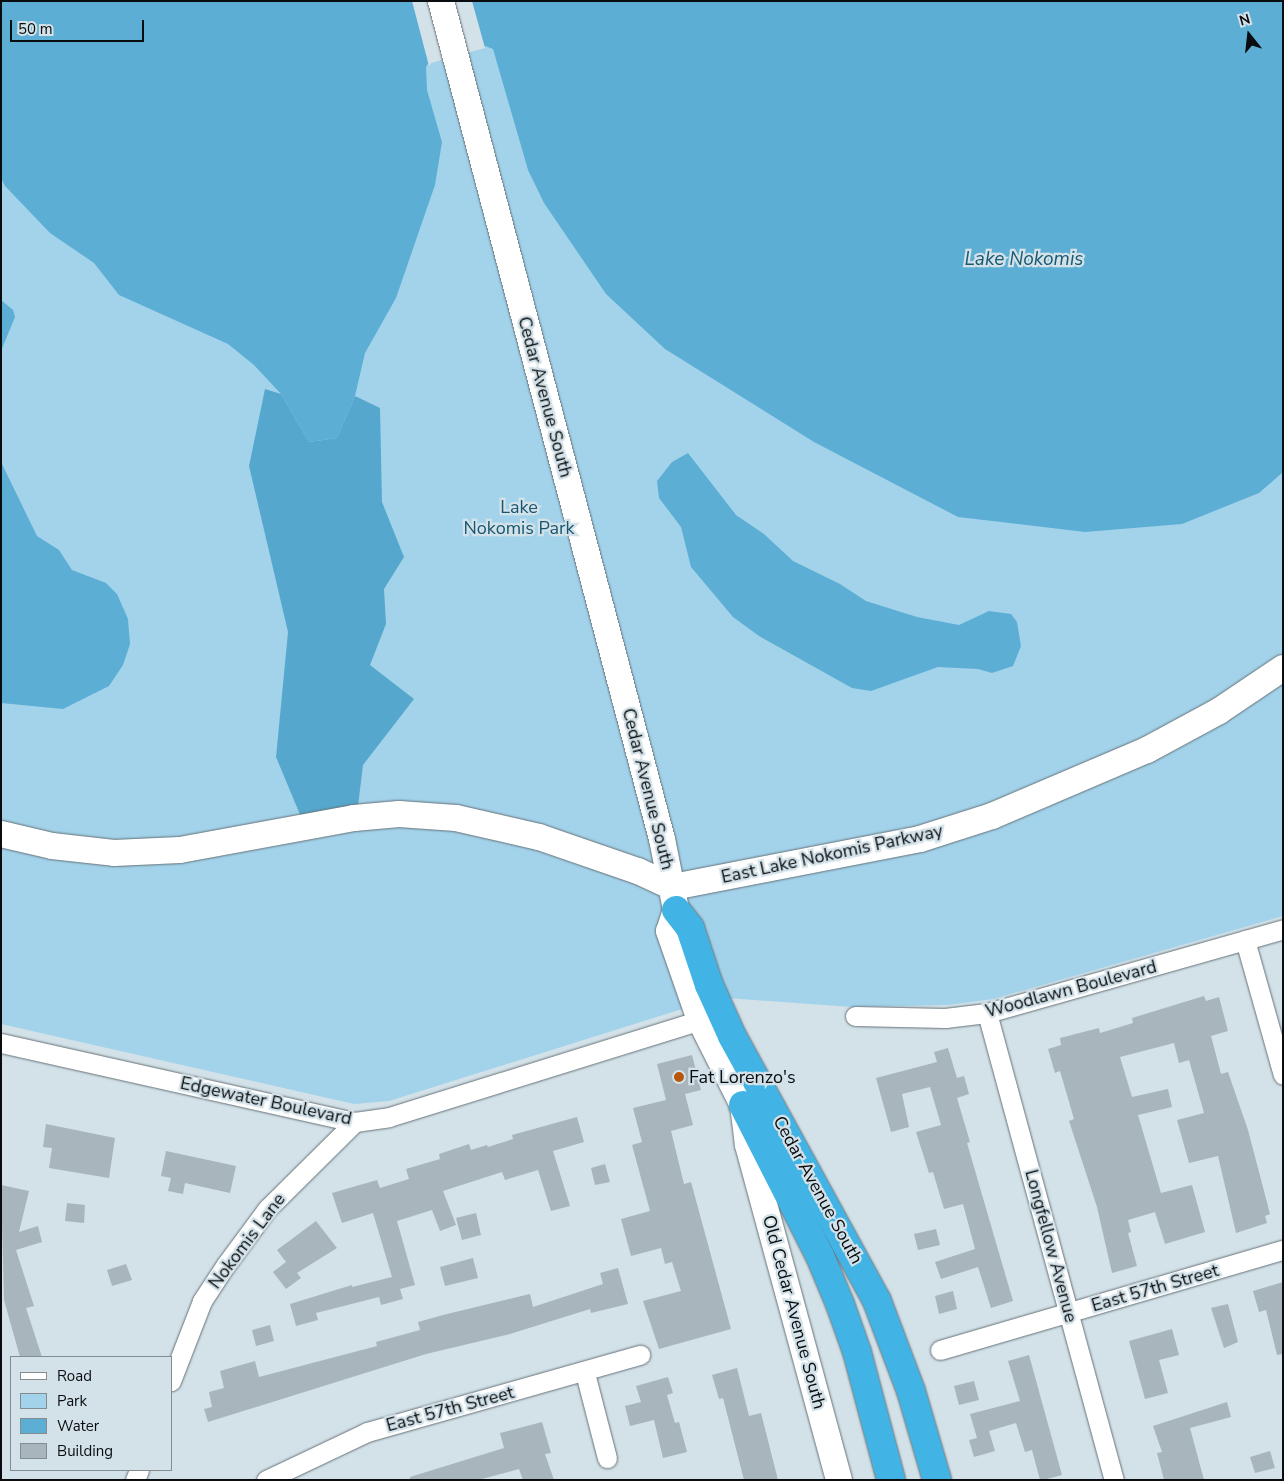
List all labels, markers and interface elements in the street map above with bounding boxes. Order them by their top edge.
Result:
scale bar [12,10,146,42]
north arrow [1224,10,1274,60]
text: N [1237,10,1252,31]
text: 50 m [18,19,53,39]
water label: Lake Nokomis [965,249,1083,271]
street label: Cedar Avenue South [513,314,577,480]
park label: Lake Nokomis Park [464,497,574,540]
street label: Cedar Avenue South [617,706,679,872]
street label: East Lake Nokomis Parkway [719,820,945,888]
street label: Woodlawn Boulevard [983,956,1159,1022]
place label: Fat Lorenzo's [689,1066,796,1088]
marker: Fat Lorenzo's [673,1071,685,1083]
street label: Edgewater Boulevard [178,1072,354,1130]
street label: Cedar Avenue South [768,1112,868,1268]
street label: Longfellow Avenue [1020,1167,1082,1325]
street label: Nokomis Lane [204,1189,290,1293]
street label: Old Cedar Avenue South [758,1213,830,1411]
street label: East 57th Street [1089,1260,1221,1316]
legend [10,1356,172,1471]
text: Road [57,1366,92,1386]
street label: East 57th Street [384,1382,516,1436]
text: Park [57,1391,87,1411]
text: Water [57,1416,99,1436]
text: Building [57,1441,113,1461]

